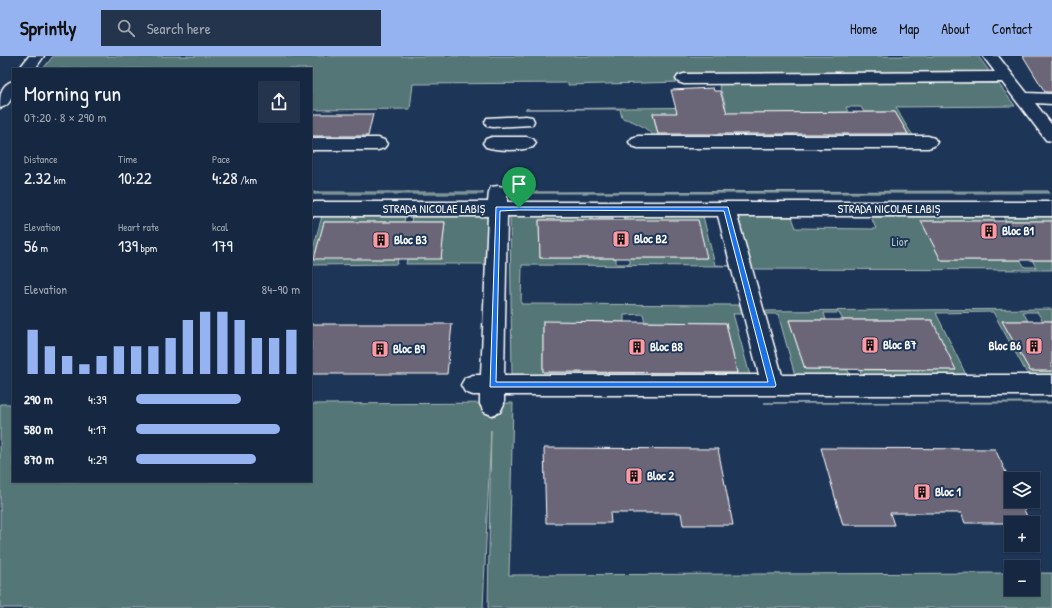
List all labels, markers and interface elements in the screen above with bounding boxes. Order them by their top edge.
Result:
search box [101,10,381,46]
text: Sprintly [20,15,77,41]
icon: search [115,17,137,39]
text: Search here [147,18,211,39]
text: Home [850,19,877,38]
text: Map [899,19,919,38]
text: About [941,19,970,38]
text: Contact [992,19,1032,38]
text: Morning run [24,78,121,108]
button: share [258,81,300,123]
text: 07:20 · 8 × 290 m [24,108,106,126]
text: Distance [24,152,58,166]
text: Time [118,152,137,166]
text: Pace [212,152,230,166]
text: 2.32 [24,166,51,189]
text: 10:22 [118,166,152,189]
text: 4:28 [212,166,238,189]
pin [502,167,536,208]
text: km [51,173,66,187]
text: /km [238,173,257,187]
icon: arrive [508,173,530,195]
street label: STRADA NICOLAE LABIȘ [383,200,486,217]
street label: STRADA NICOLAE LABIȘ [838,200,941,217]
text: Elevation [24,220,61,234]
text: Heart rate [118,220,159,234]
text: kcal [212,220,228,234]
building icon: Bloc B1 [979,221,999,241]
place label: Bloc B1 [1002,222,1035,239]
building icon: Bloc B2 [611,229,631,249]
building icon: Bloc B3 [371,230,391,250]
place label: Bloc B2 [634,230,668,247]
place label: Bloc B3 [394,231,428,248]
park label: Lior [892,233,909,250]
text: 56 [24,234,38,257]
text: 139 [118,234,138,257]
text: 179 [212,234,233,257]
text: m [38,241,48,255]
text: bpm [138,241,157,255]
text: Elevation [24,280,67,298]
text: 84–90 m [262,280,300,298]
building icon: Bloc B7 [860,335,880,355]
place label: Bloc B7 [883,336,917,353]
building icon: Bloc B6 [1024,336,1044,356]
building icon: Bloc B8 [627,337,647,357]
place label: Bloc B6 [989,337,1021,354]
place label: Bloc B8 [650,338,684,355]
building icon: Bloc B9 [370,339,390,359]
place label: Bloc B9 [393,340,426,357]
text: 290 m [24,390,53,408]
text: 4:39 [88,390,107,408]
text: 580 m [24,420,53,438]
text: 4:17 [88,420,107,438]
text: 870 m [24,450,54,468]
text: 4:29 [88,450,107,468]
building icon: Bloc 2 [624,466,644,486]
place label: Bloc 2 [647,467,675,484]
map controls [1004,472,1040,596]
button: layers [1004,472,1040,508]
building icon: Bloc 1 [912,482,932,502]
place label: Bloc 1 [935,483,962,500]
button: + [1004,516,1040,552]
button: − [1004,560,1040,596]

